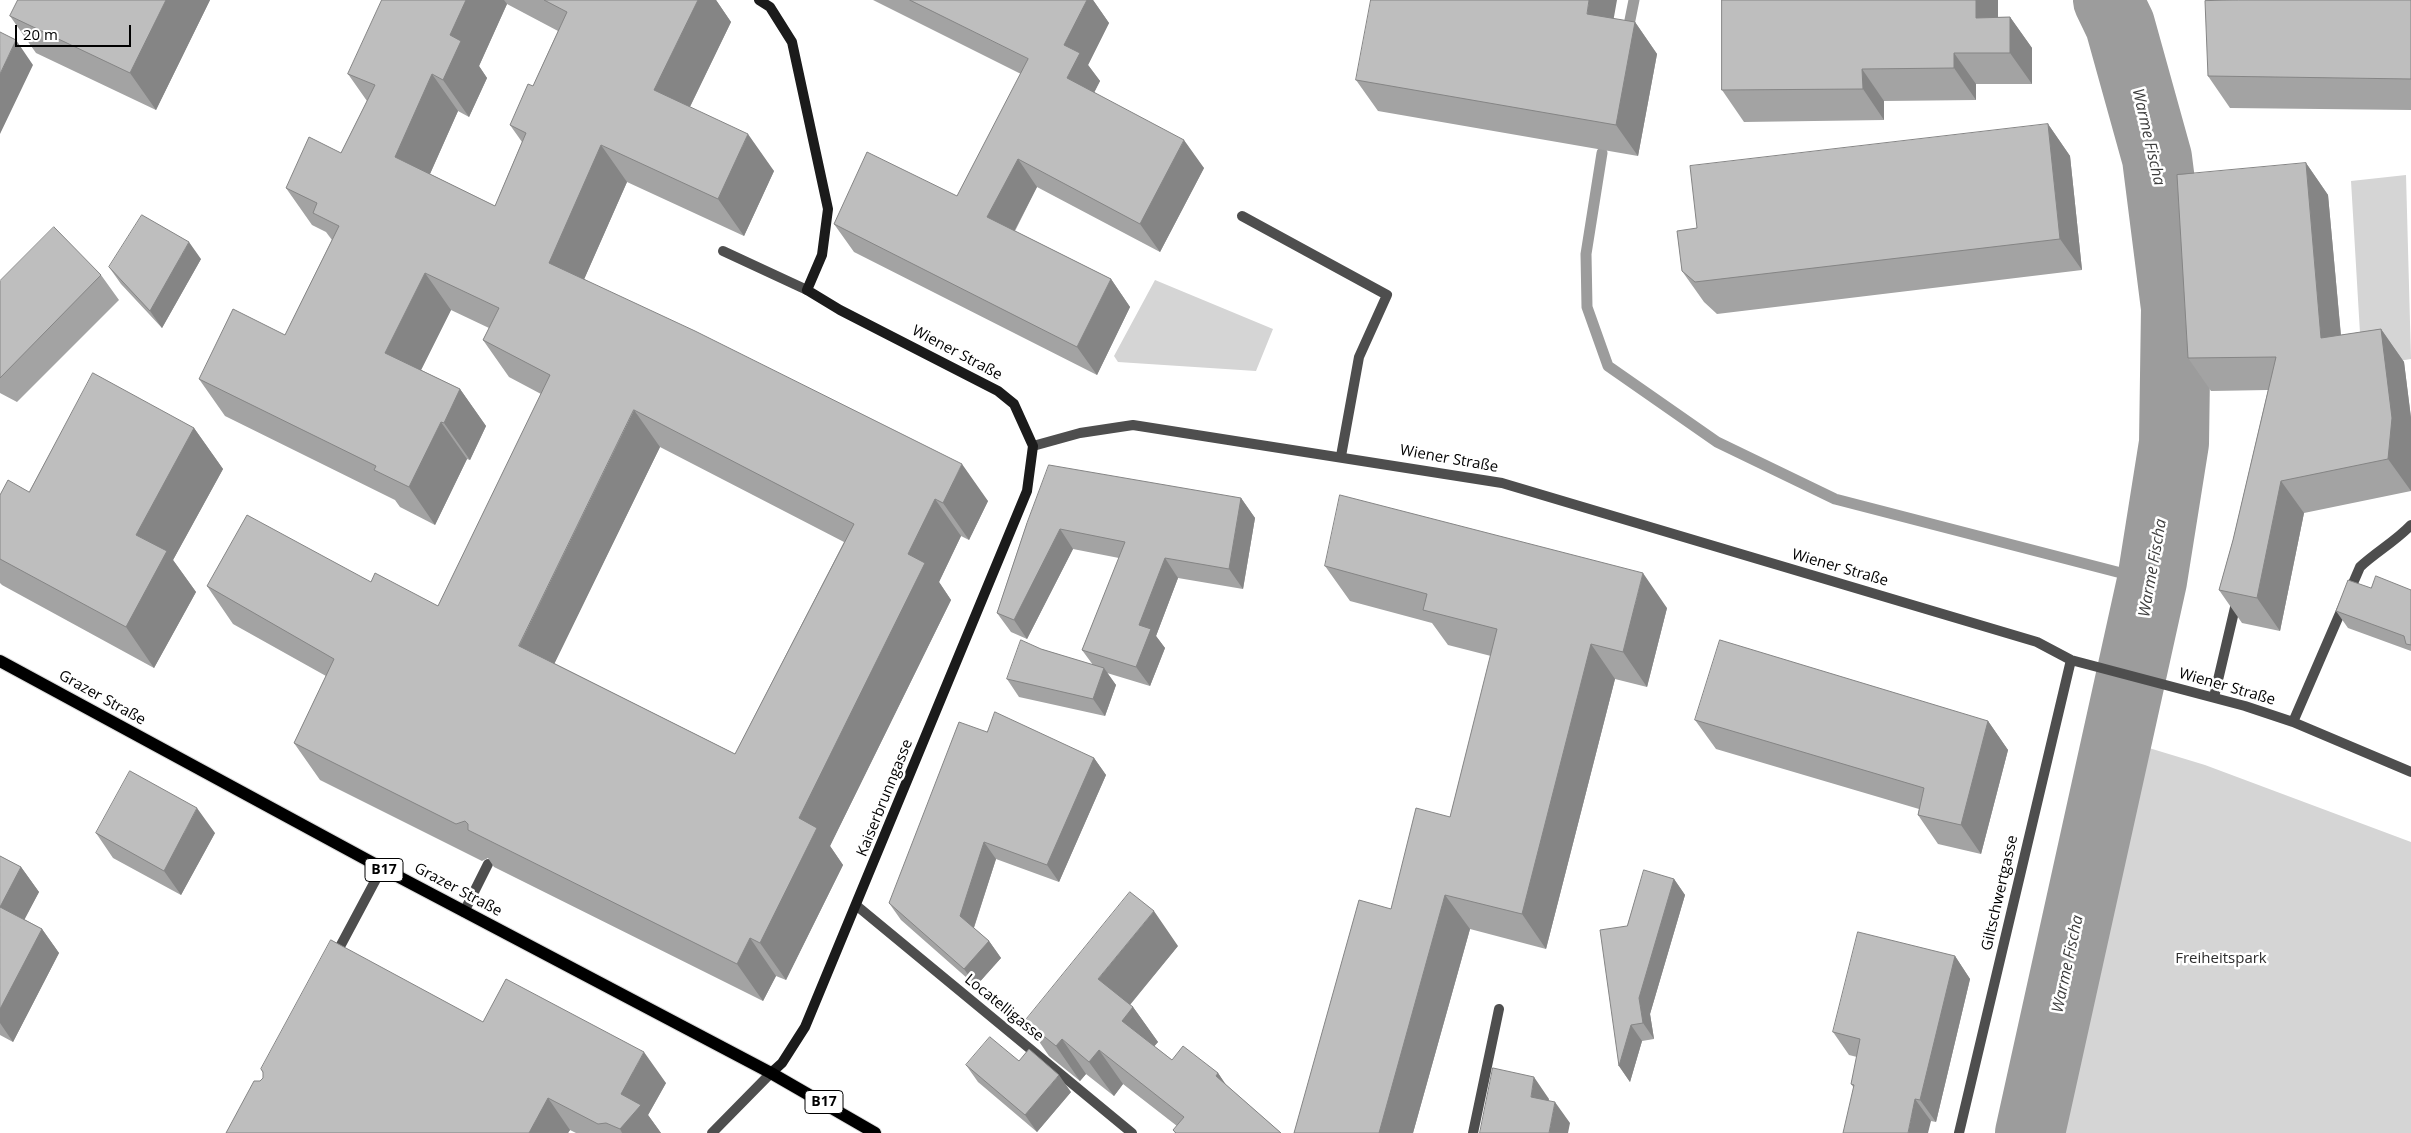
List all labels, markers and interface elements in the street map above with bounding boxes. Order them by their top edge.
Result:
scale bar [18,15,134,47]
text: 20 m [23,24,58,44]
water label: Warme Fischa [2127,87,2169,187]
street label: Wiener Straße [909,322,1005,384]
street label: Wiener Straße [1398,441,1500,477]
water label: Warme Fischa [2135,517,2171,619]
street label: Wiener Straße [1790,546,1890,590]
street label: Wiener Straße [2177,665,2277,709]
street label: Grazer Straße [55,667,149,729]
street label: Kaiserbrunngasse [853,737,917,859]
street label: Giltschwertgasse [1978,833,2022,953]
road number: B17 [365,858,403,882]
street label: Grazer Straße [411,859,505,921]
water label: Warme Fischa [2048,913,2088,1015]
park label: Freiheitspark [2175,950,2267,968]
street label: Locatelligasse [961,971,1047,1045]
road number: B17 [805,1090,843,1114]

